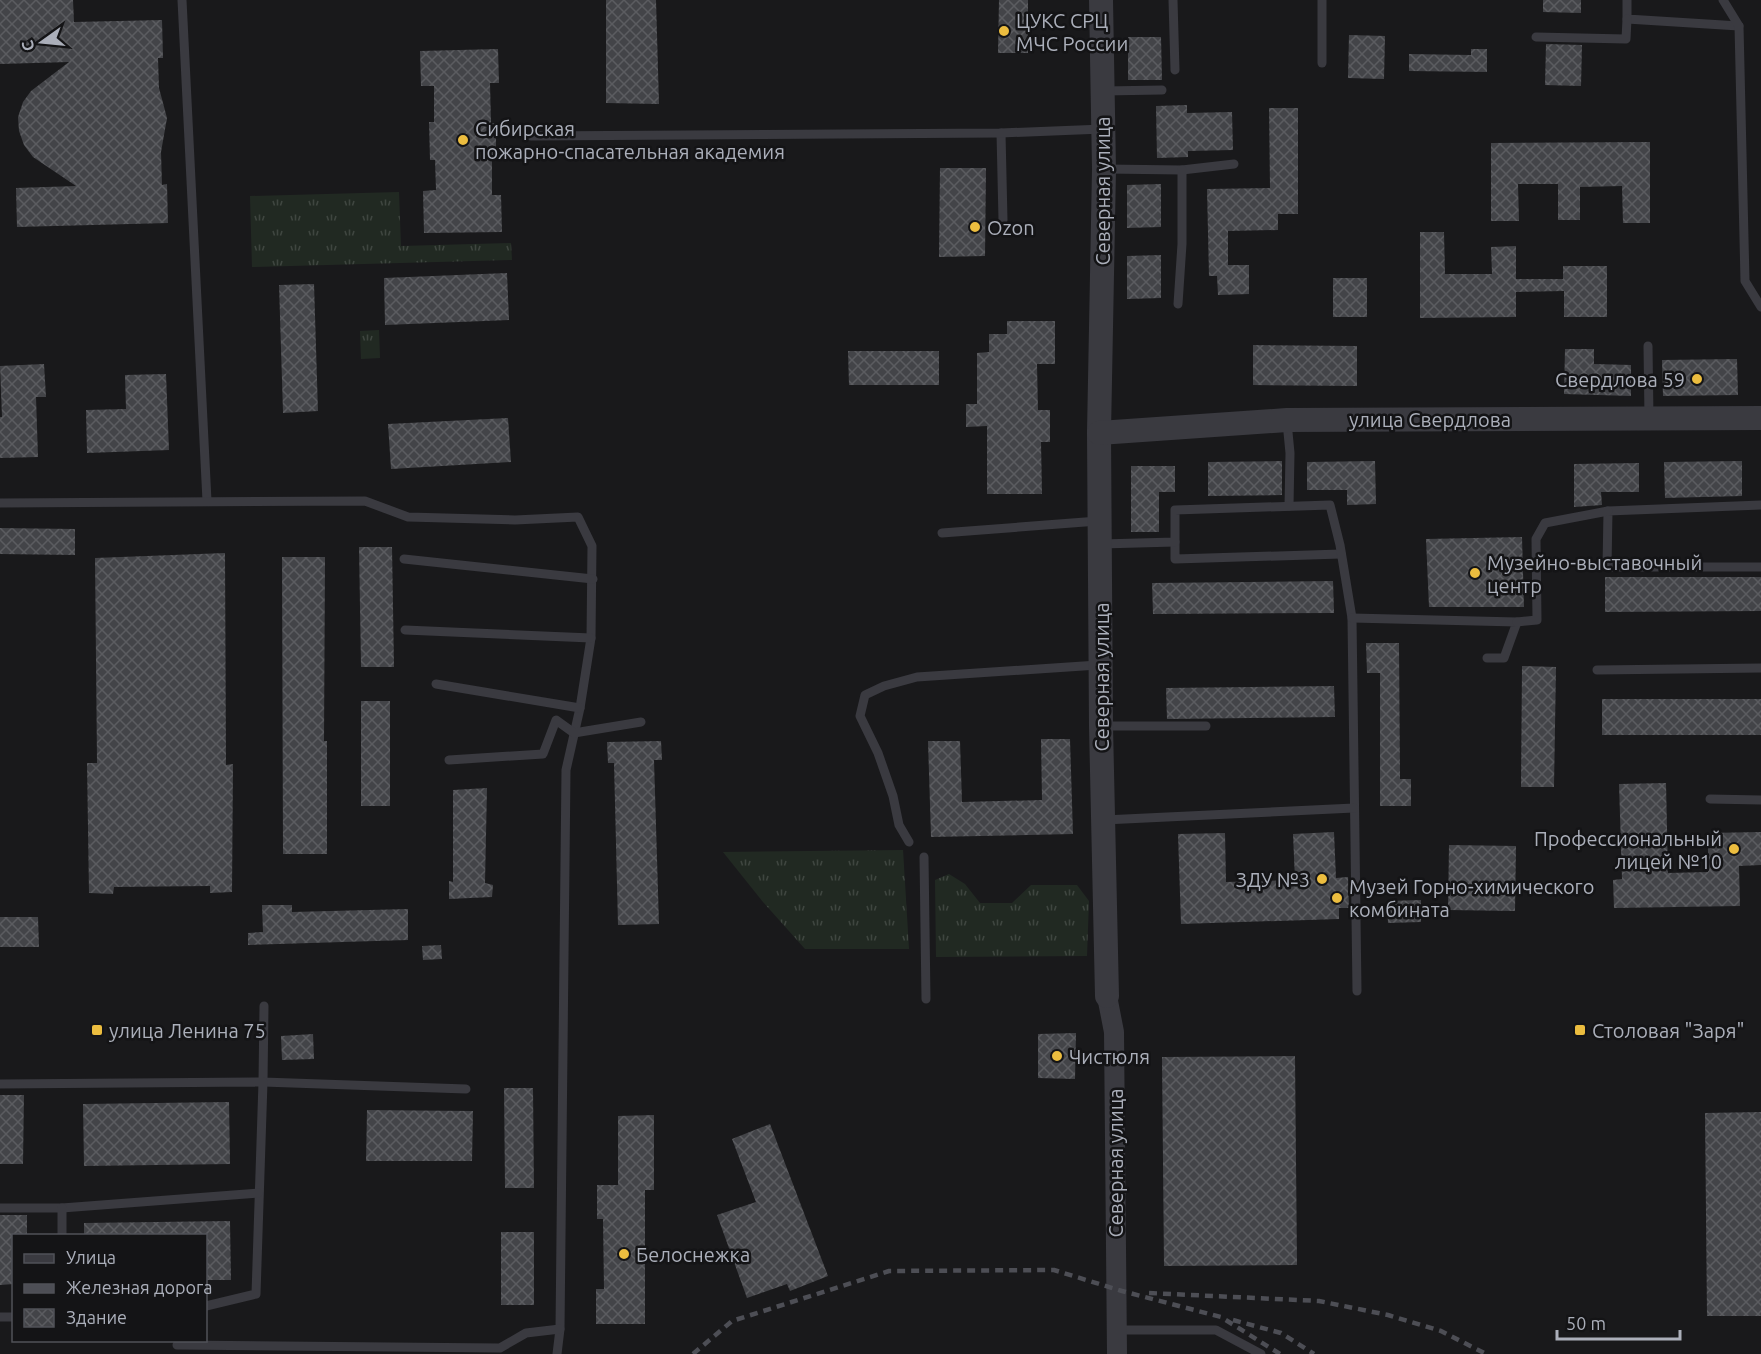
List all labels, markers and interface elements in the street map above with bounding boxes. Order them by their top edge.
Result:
place label: ЦУКС СРЦ МЧС России [1016,9,1128,55]
north arrow [12,12,72,72]
marker: ЦУКС СРЦ МЧС России [997,24,1011,38]
text: С [17,39,38,53]
street label: Северная улица [1091,116,1114,266]
place label: Сибирская пожарно-спасательная академия [475,117,785,163]
marker: Сибирская пожарно-спасательная академия [456,133,470,147]
place label: Ozon [987,216,1035,239]
marker: Ozon [968,220,982,234]
place label: Свердлова 59 [1555,368,1685,391]
marker: Свердлова 59 [1690,372,1704,386]
street label: улица Свердлова [1349,408,1511,431]
place label: Музейно-выставочный центр [1487,551,1702,597]
marker: Музейно-выставочный центр [1468,566,1482,580]
street label: Северная улица [1090,602,1113,752]
place label: Профессиональный лицей №10 [1534,827,1722,873]
marker: Профессиональный лицей №10 [1727,842,1741,856]
place label: ЗДУ №3 [1236,868,1310,891]
marker: ЗДУ №3 [1315,872,1329,886]
place label: Музей Горно-химического комбината [1349,875,1594,921]
marker: Музей Горно-химического комбината [1330,891,1344,905]
place label: улица Ленина 75 [109,1019,266,1042]
place label: Столовая "Заря" [1592,1019,1744,1042]
marker: улица Ленина 75 [90,1023,104,1037]
marker: Столовая "Заря" [1573,1023,1587,1037]
place label: Чистюля [1069,1045,1150,1068]
marker: Чистюля [1050,1049,1064,1063]
street label: Северная улица [1104,1088,1127,1238]
legend [12,1234,207,1342]
place label: Белоснежка [636,1243,750,1266]
text: Улица [66,1247,116,1267]
marker: Белоснежка [617,1247,631,1261]
text: Железная дорога [66,1277,213,1297]
scale bar [1557,1303,1680,1341]
text: Здание [66,1307,127,1327]
text: 50 m [1566,1313,1606,1333]

